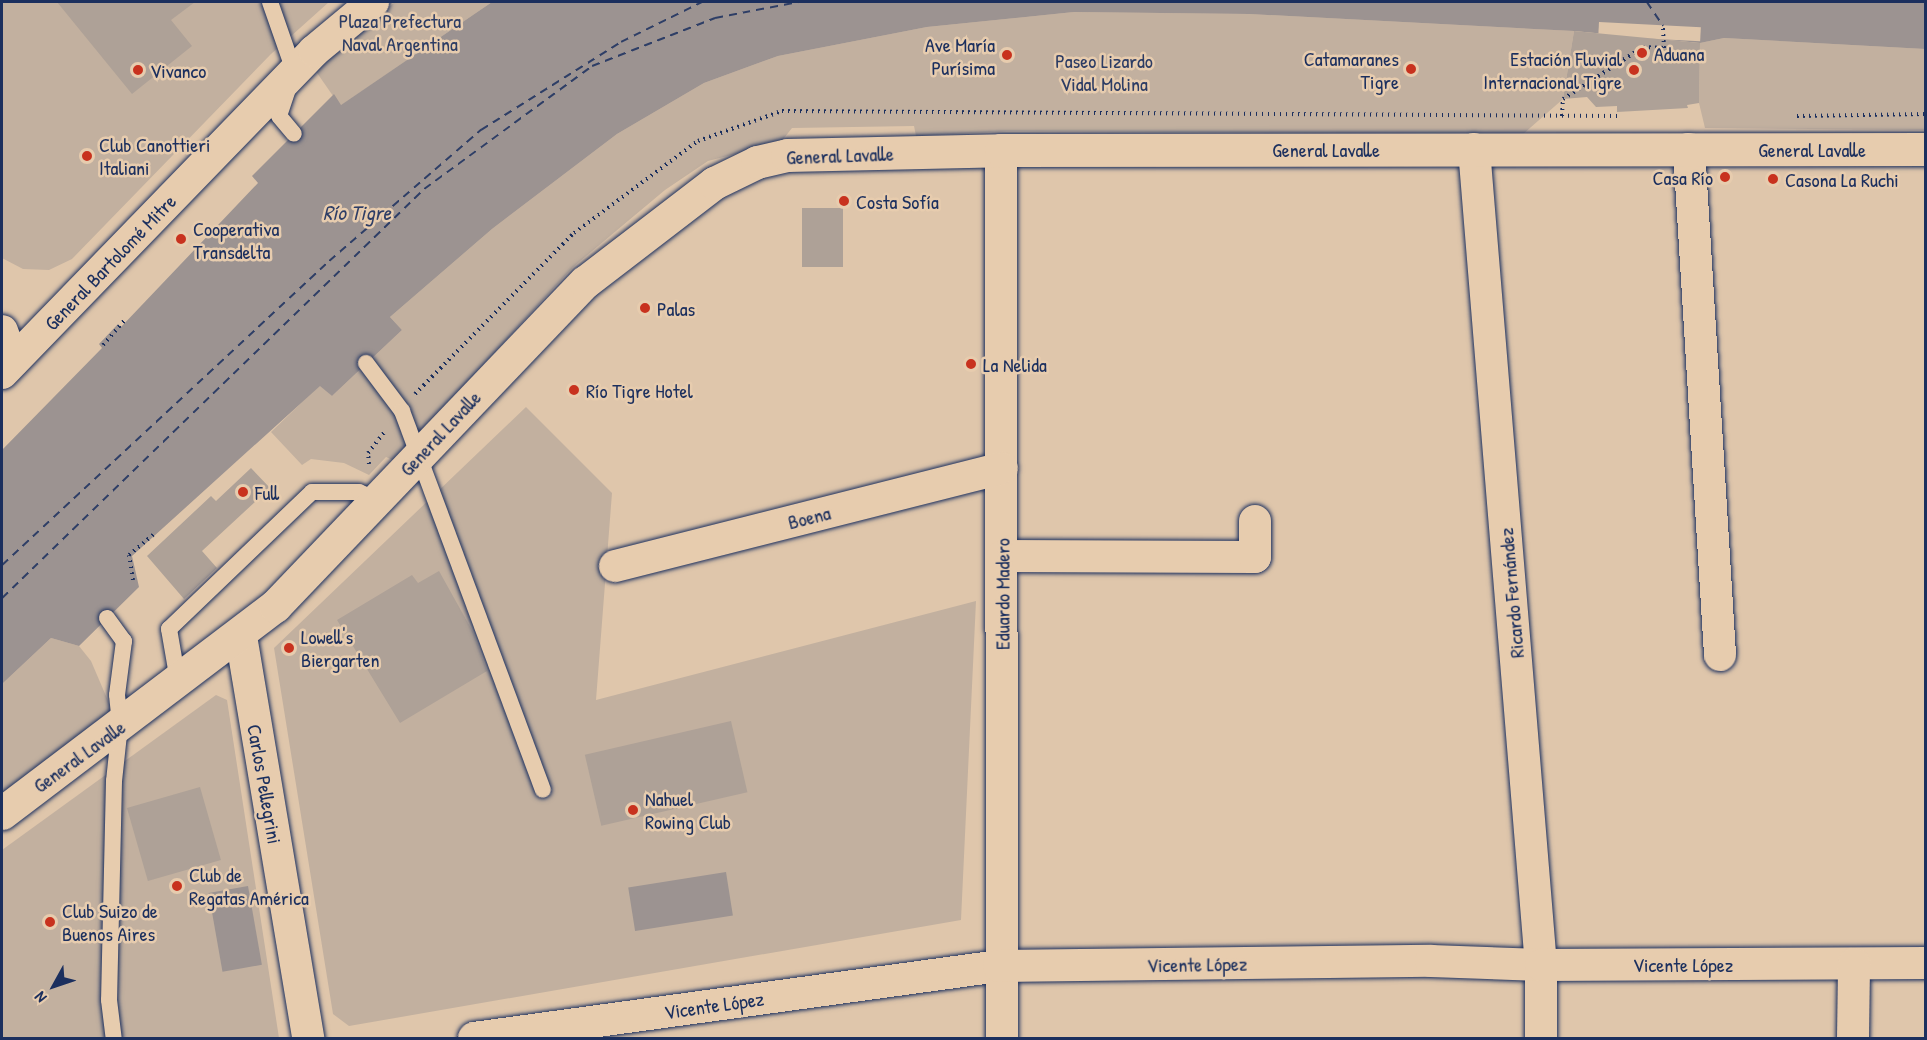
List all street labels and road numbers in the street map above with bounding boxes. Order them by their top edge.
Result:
street label: General Lavalle [1272,137,1380,161]
street label: General Lavalle [1758,137,1866,161]
street label: General Lavalle [786,141,894,169]
street label: General Bartolomé Mitre [39,189,181,335]
street label: General Lavalle [394,385,486,481]
street label: Boena [785,500,833,534]
street label: Ricardo Fernández [1493,527,1529,659]
street label: Eduardo Madero [990,538,1014,650]
street label: General Lavalle [28,715,130,797]
street label: Carlos Pellegrini [243,722,287,846]
street label: Vicente López [1147,951,1247,977]
street label: Vicente López [1633,952,1733,976]
street label: Vicente López [663,986,765,1024]

